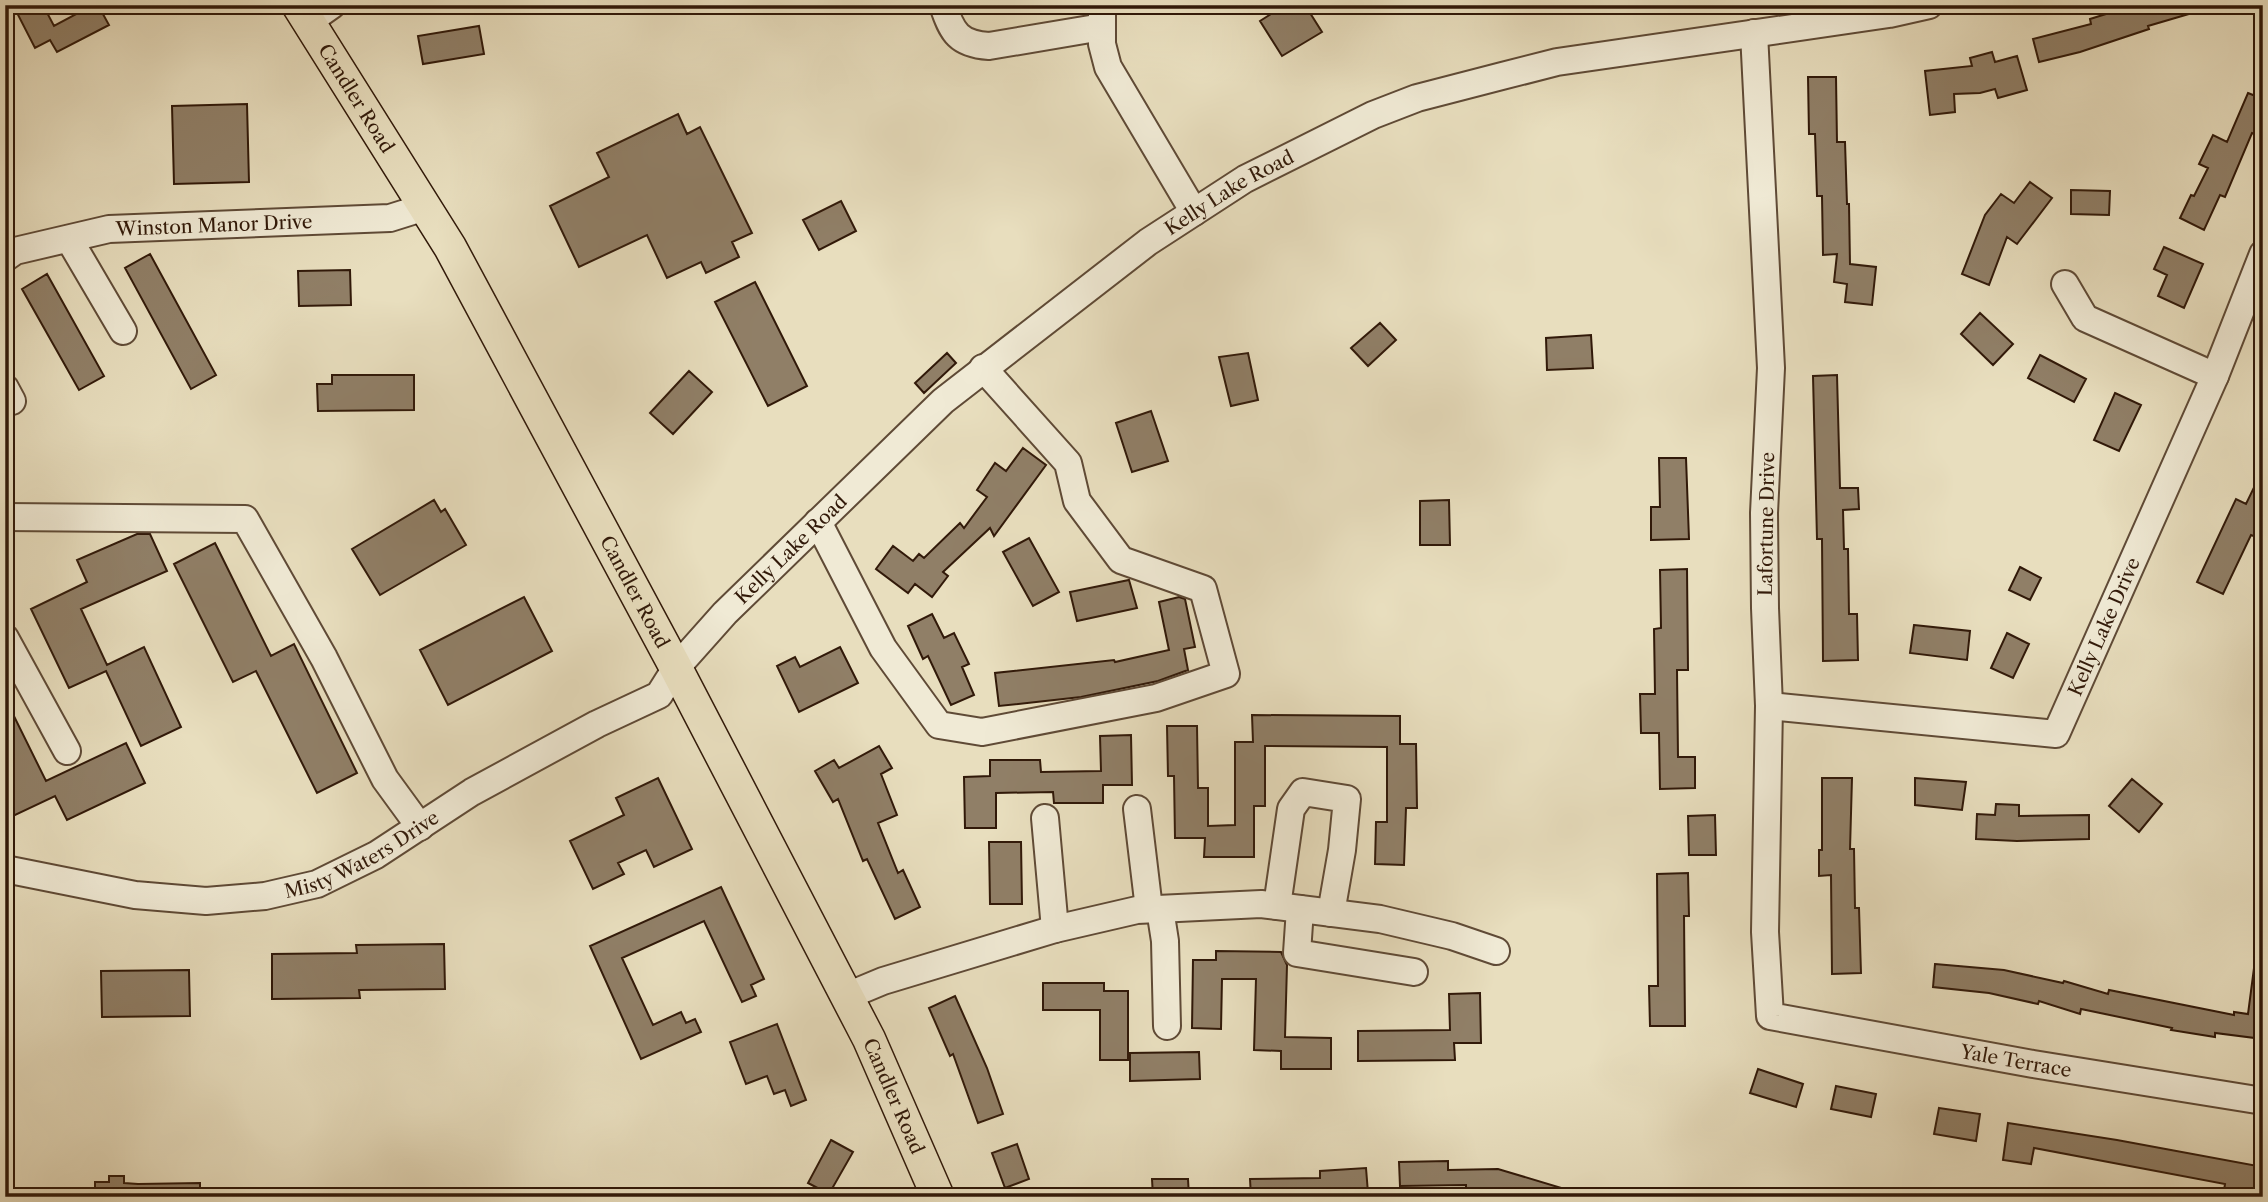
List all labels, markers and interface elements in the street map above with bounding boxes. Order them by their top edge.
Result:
street label: Candler Road [313,40,399,157]
street label: Kelly Lake Road [1160,145,1298,240]
street label: Winston Manor Drive [114,210,313,241]
street label: Lafortune Drive [1754,452,1779,596]
street label: Kelly Lake Road [731,490,852,609]
street label: Candler Road [595,532,674,652]
street label: Kelly Lake Drive [2063,554,2145,699]
street label: Misty Waters Drive [282,806,443,903]
street label: Candler Road [858,1035,929,1158]
street label: Yale Terrace [1958,1040,2073,1082]

